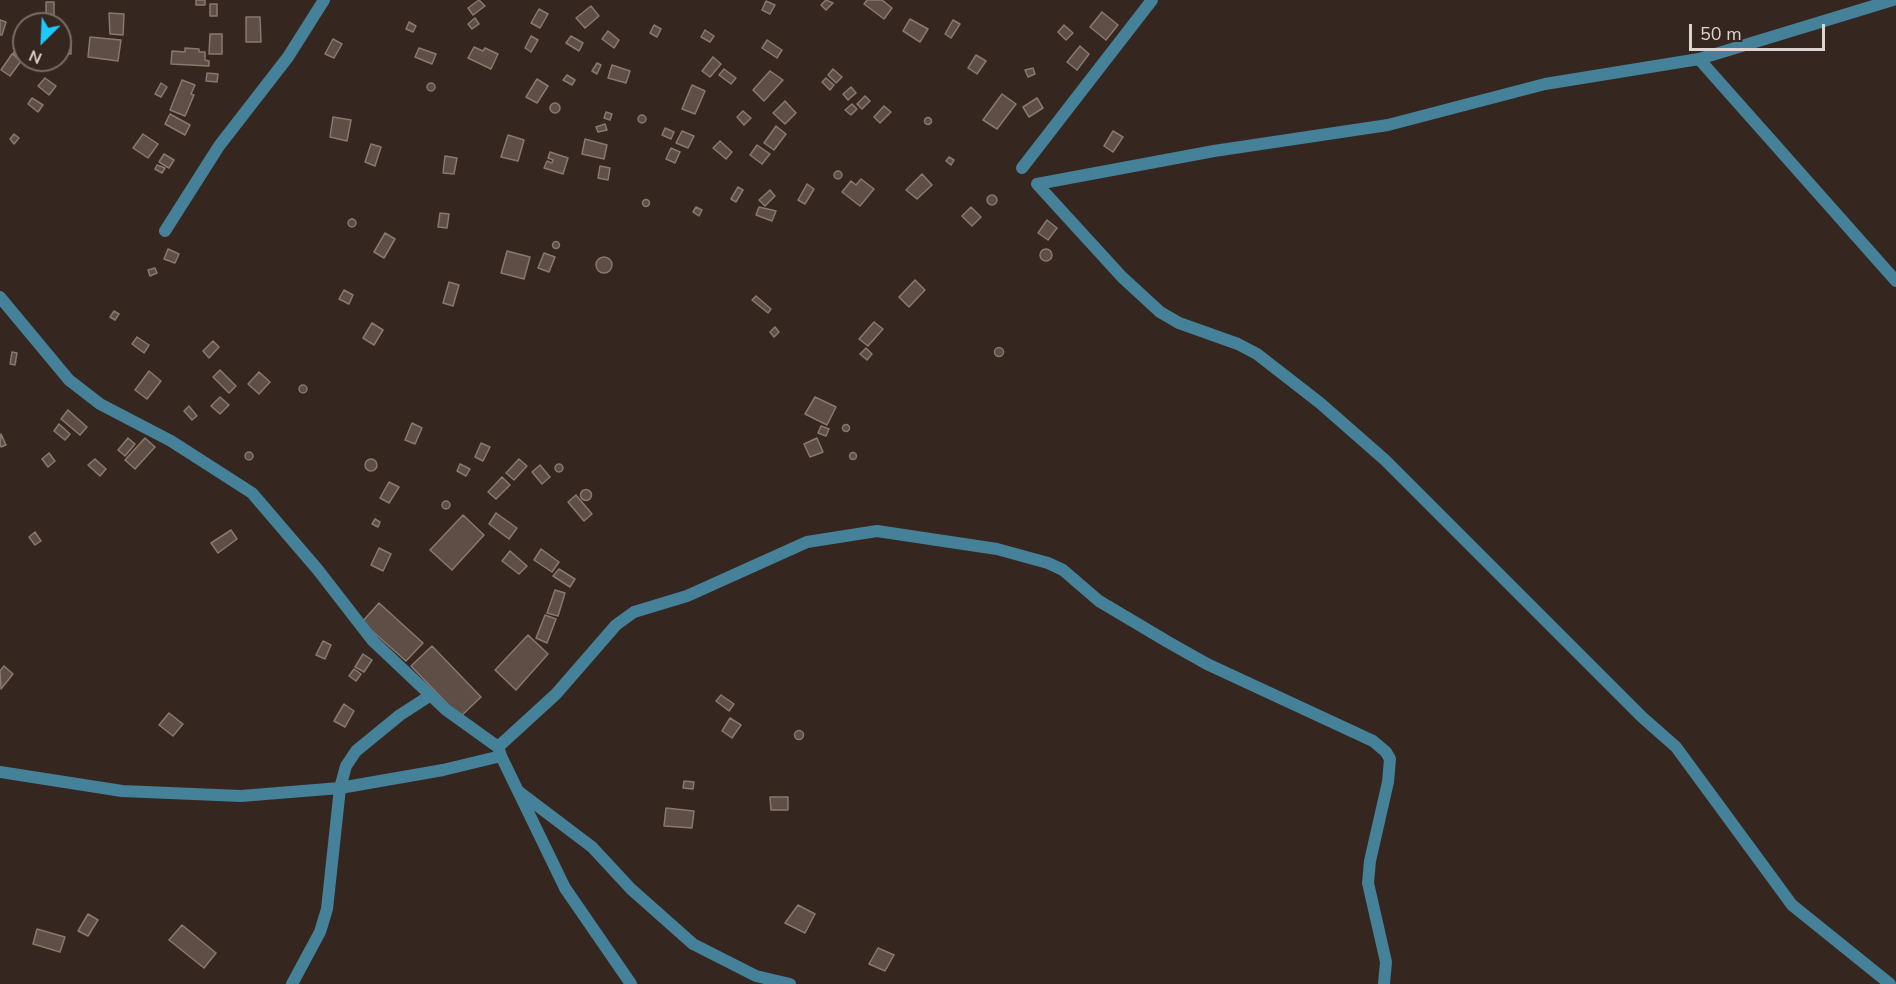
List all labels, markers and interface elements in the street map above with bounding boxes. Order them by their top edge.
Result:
north arrow [12,12,72,72]
scale bar [1692,12,1828,50]
text: 50 m [1700,22,1742,46]
text: N [26,44,45,69]

